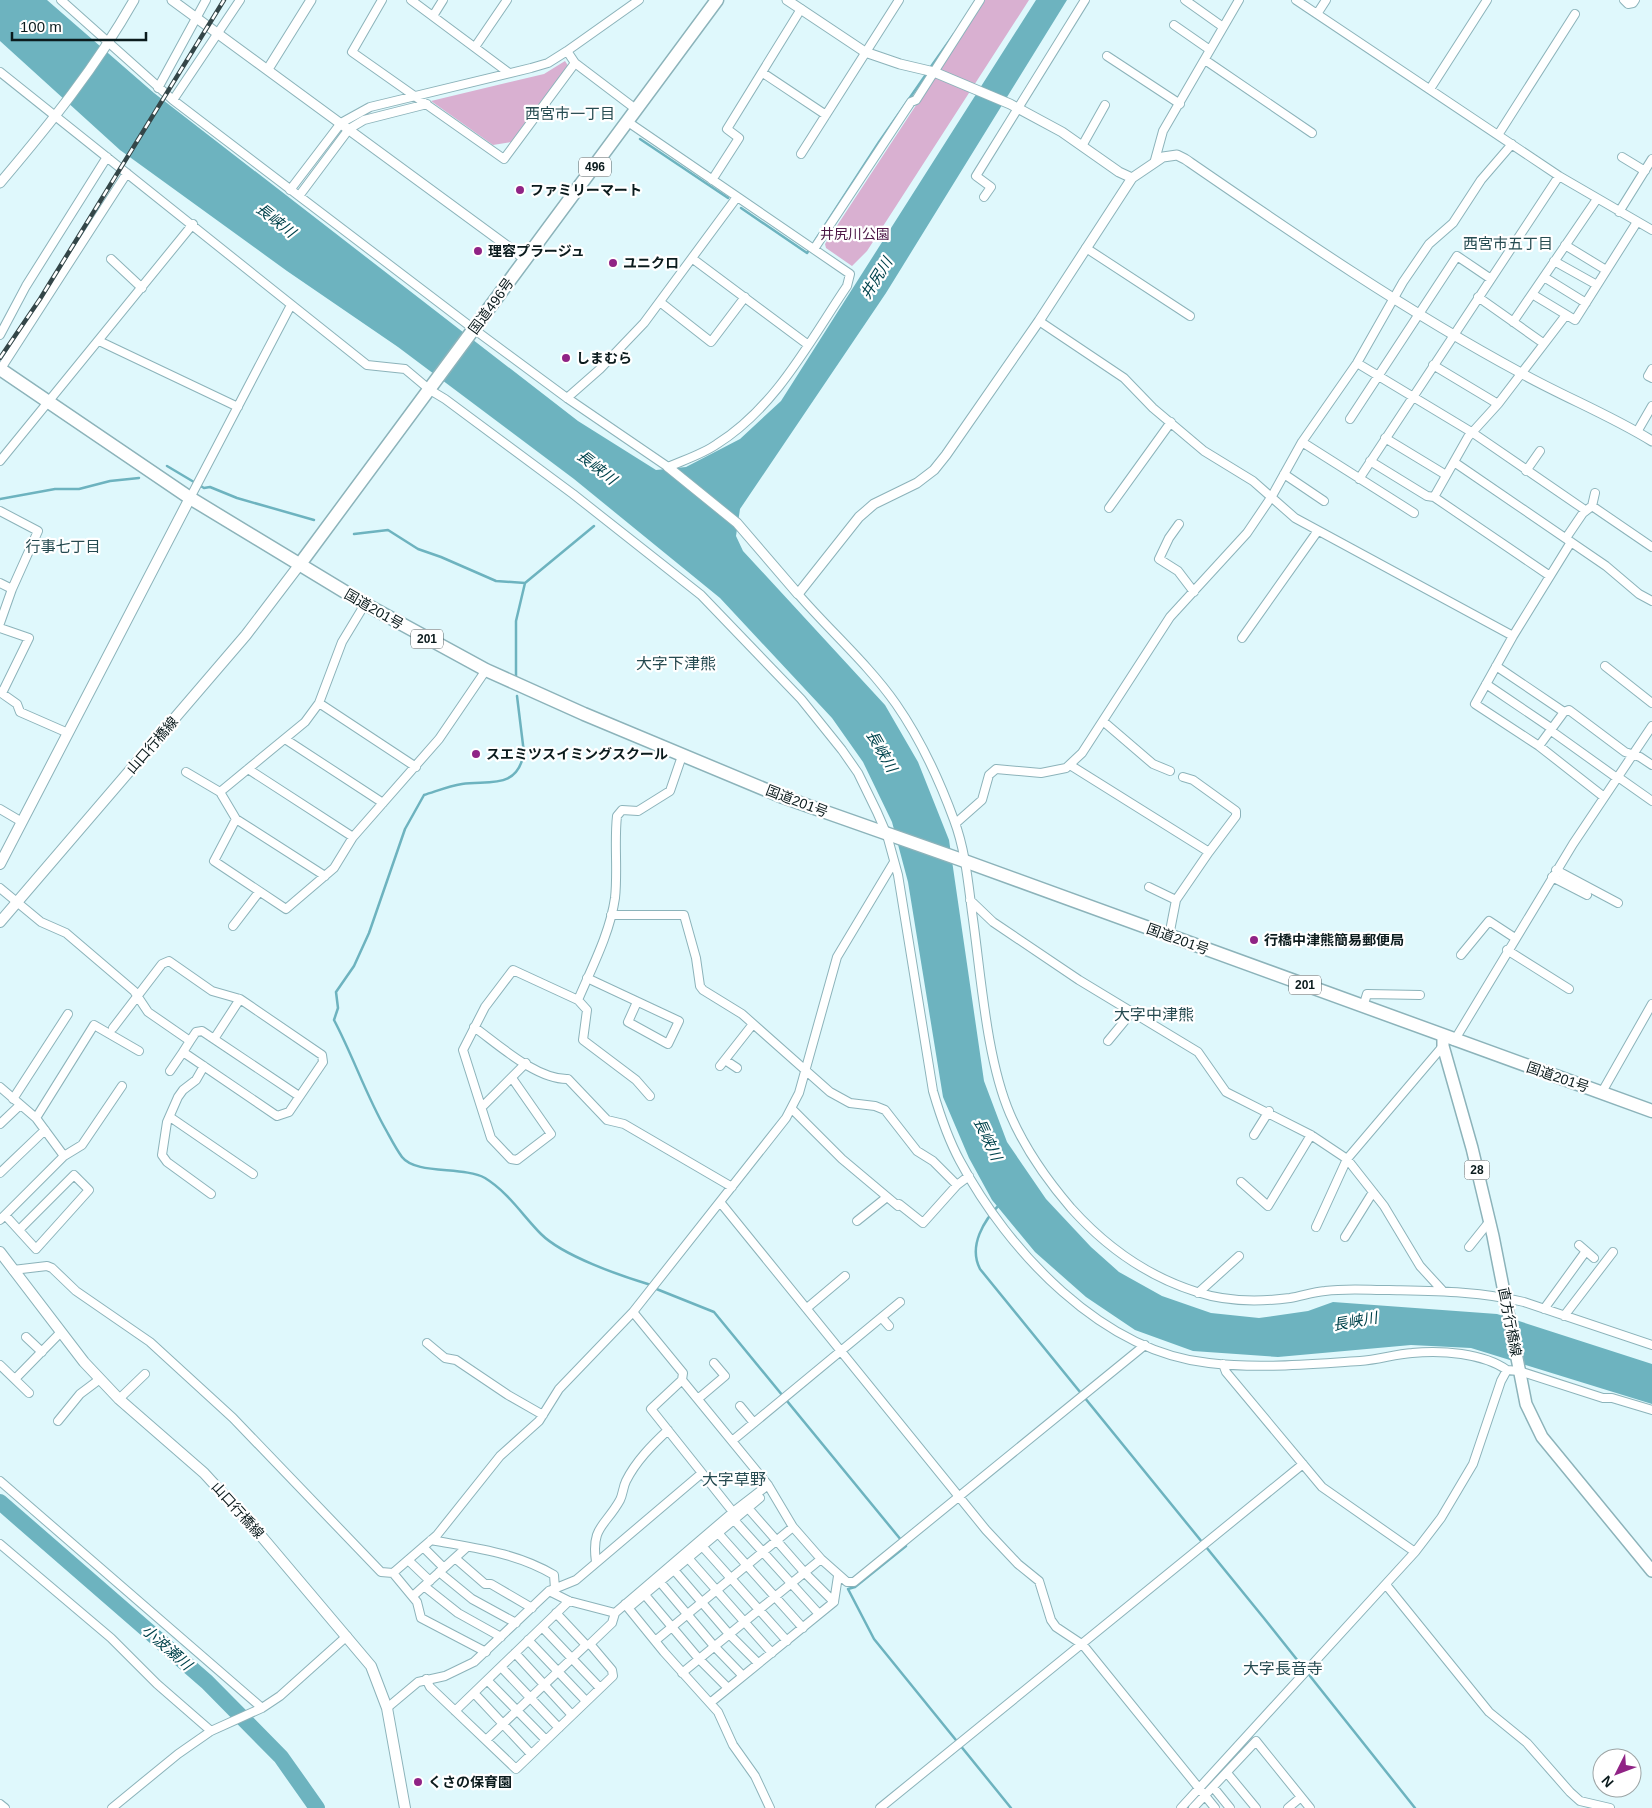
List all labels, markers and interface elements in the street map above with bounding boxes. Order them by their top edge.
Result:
scale bar [12,10,146,42]
text: 100 m [20,18,62,35]
district label: 西宮市一丁目 [525,105,615,122]
road number: 496 [579,158,611,176]
place label: ファミリーマート [530,182,642,198]
marker: ファミリーマート [514,184,526,196]
water label: 長峡川 [253,199,301,242]
park label: 井尻川公園 [820,226,890,242]
district label: 西宮市五丁目 [1463,235,1553,252]
place label: 理容プラージュ [488,243,585,259]
marker: 理容プラージュ [472,245,484,257]
water label: 井尻川 [857,253,896,302]
place label: ユニクロ [623,255,679,271]
marker: ユニクロ [607,257,619,269]
street label: 国道496号 [465,275,517,337]
place label: しまむら [576,350,632,366]
marker: しまむら [560,352,572,364]
water label: 長峡川 [574,446,622,489]
district label: 行事七丁目 [25,538,101,555]
street label: 国道201号 [342,586,406,632]
road number: 201 [411,630,443,648]
district label: 大字下津熊 [636,655,716,672]
street label: 山口行橋線 [123,713,181,777]
water label: 長峡川 [863,727,902,776]
place label: スエミツスイミングスクール [486,746,668,762]
marker: スエミツスイミングスクール [470,748,482,760]
street label: 国道201号 [764,782,830,820]
street label: 国道201号 [1145,920,1211,958]
place label: 行橋中津熊簡易郵便局 [1264,932,1404,948]
marker: 行橋中津熊簡易郵便局 [1248,934,1260,946]
road number: 201 [1289,976,1321,994]
district label: 大字中津熊 [1114,1006,1194,1023]
street label: 国道201号 [1524,1059,1592,1095]
water label: 長峡川 [971,1115,1006,1165]
road number: 28 [1464,1160,1490,1180]
street label: 直方行橋線 [1495,1286,1525,1358]
water label: 長峡川 [1331,1308,1381,1333]
district label: 大字草野 [702,1471,766,1488]
street label: 山口行橋線 [209,1479,267,1541]
water label: 小波瀬川 [139,1621,197,1674]
district label: 大字長音寺 [1243,1660,1323,1677]
north arrow [1592,1748,1642,1798]
text: N [1598,1773,1617,1791]
place label: くさの保育園 [428,1774,512,1790]
marker: くさの保育園 [412,1776,424,1788]

